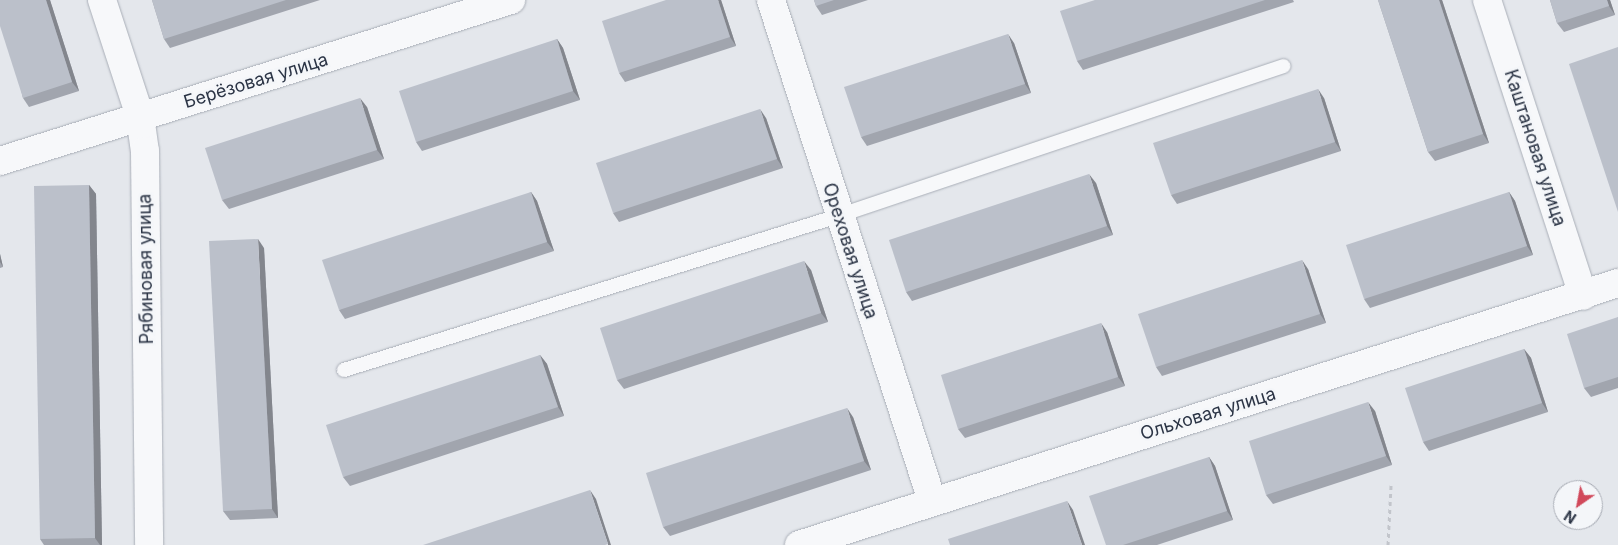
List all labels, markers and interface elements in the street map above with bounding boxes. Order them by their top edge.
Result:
street label: Берёзовая улица [181,49,331,113]
street label: Каштановая улица [1499,67,1571,229]
street label: Ореховая улица [818,180,882,322]
street label: Рябиновая улица [134,193,158,345]
street label: Ольховая улица [1138,383,1278,445]
north arrow [1553,480,1603,530]
text: N [1561,507,1579,527]

